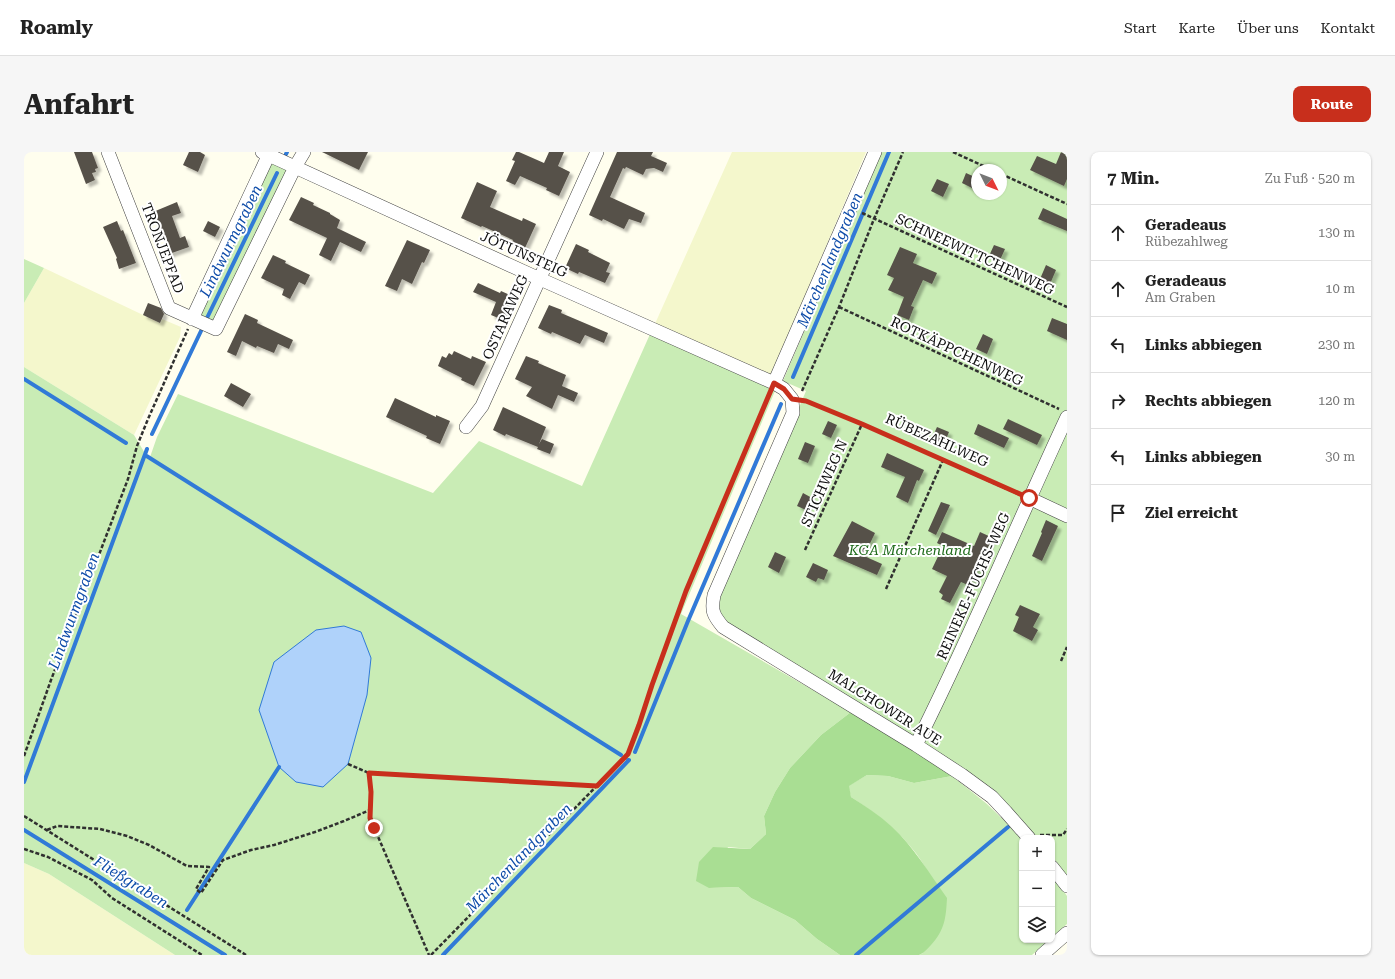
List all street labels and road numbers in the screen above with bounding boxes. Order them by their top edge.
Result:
street label: TRONJEPFAD [138,201,188,295]
street label: SCHNEEWITTCHENWEG [893,210,1057,298]
street label: JÖTUNSTEIG [478,228,570,280]
street label: OSTARAWEG [479,272,531,362]
street label: ROTKÄPPCHENWEG [888,313,1026,389]
street label: RÜBEZAHLWEG [883,410,991,470]
street label: STICHWEG N [798,437,850,529]
street label: REINEKE-FUCHS-WEG [933,510,1013,662]
street label: MALCHOWER AUE [825,666,945,748]

